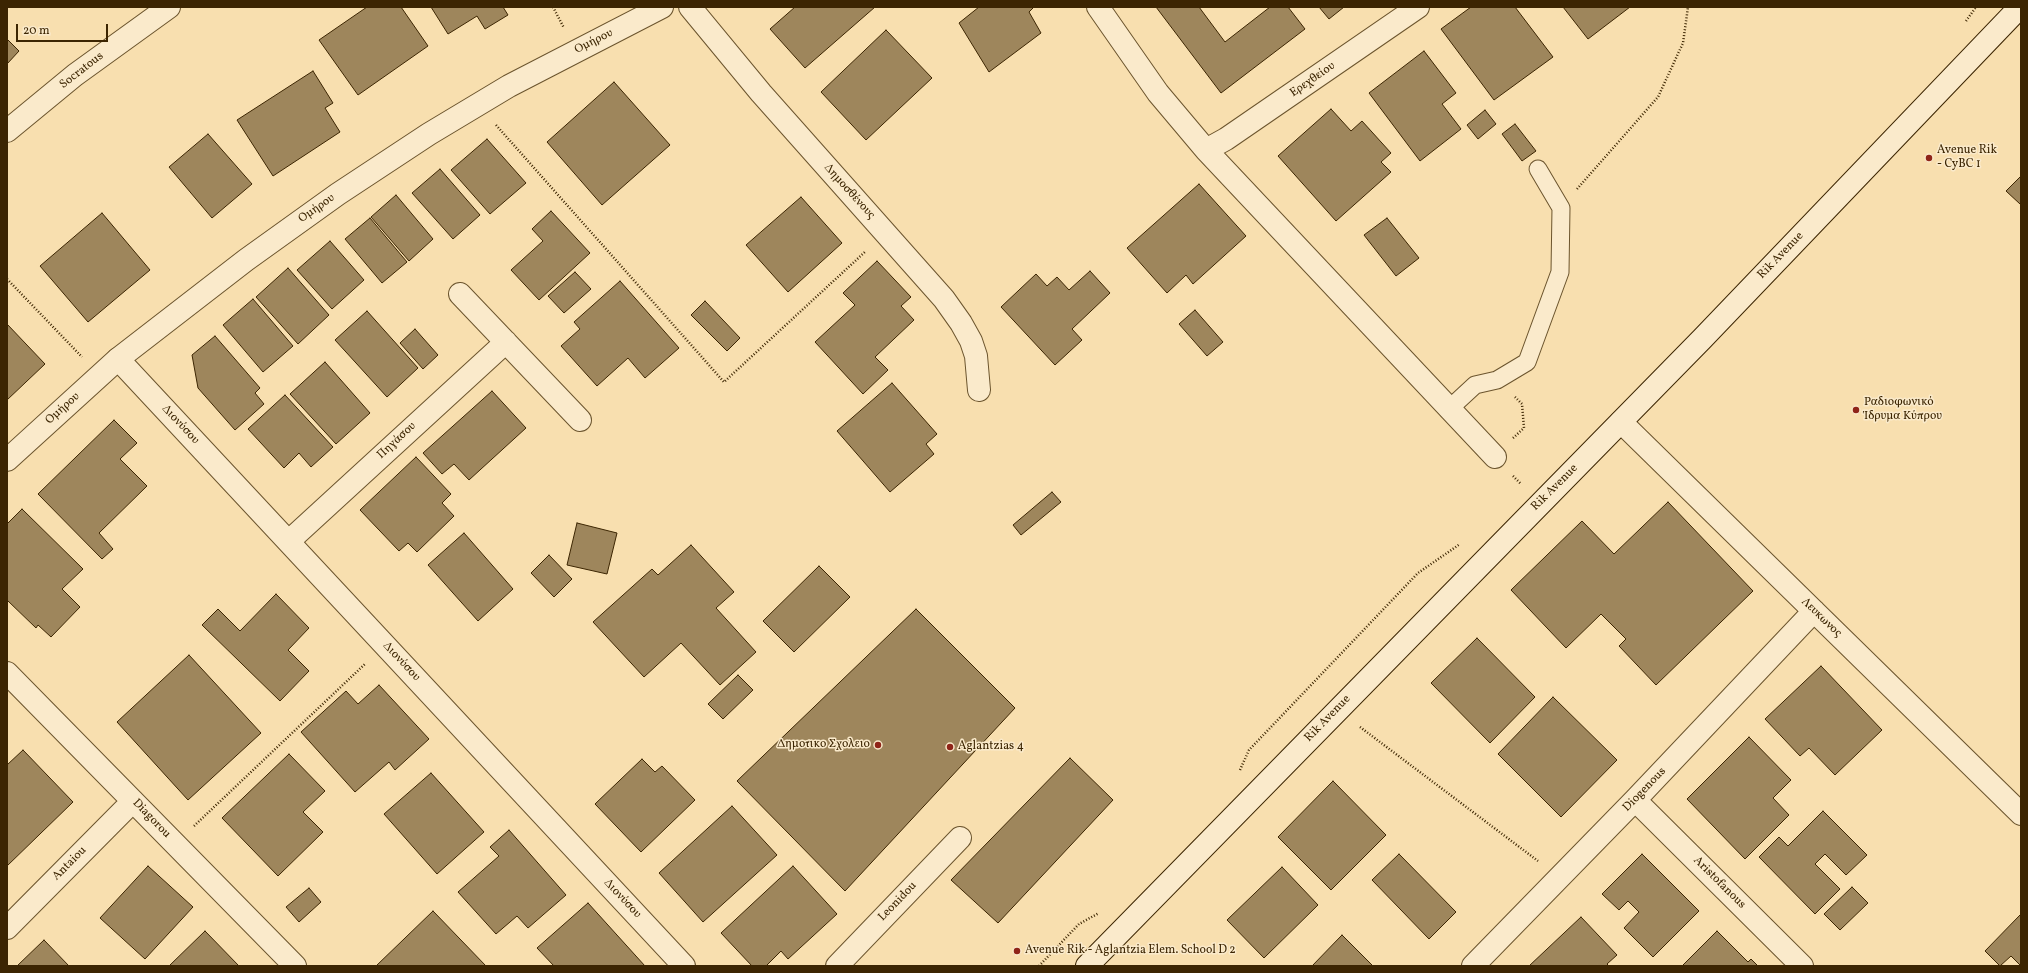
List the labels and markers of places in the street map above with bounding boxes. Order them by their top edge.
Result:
place label: Avenue Rik - CyBC 1 [1937,144,1997,172]
marker: Avenue Rik - CyBC 1 [1924,153,1934,163]
place label: Ραδιοφωνικό Ίδρυμα Κύπρου [1864,396,1942,424]
marker: Ραδιοφωνικό Ίδρυμα Κύπρου [1851,405,1861,415]
place label: Δημοτικο Σχολειο [777,738,870,752]
marker: Δημοτικο Σχολειο [873,740,883,750]
place label: Aglantzias 4 [958,740,1024,754]
marker: Aglantzias 4 [945,742,955,752]
place label: Avenue Rik - Aglantzia Elem. School D 2 [1025,944,1236,958]
marker: Avenue Rik - Aglantzia Elem. School D 2 [1012,946,1022,956]

